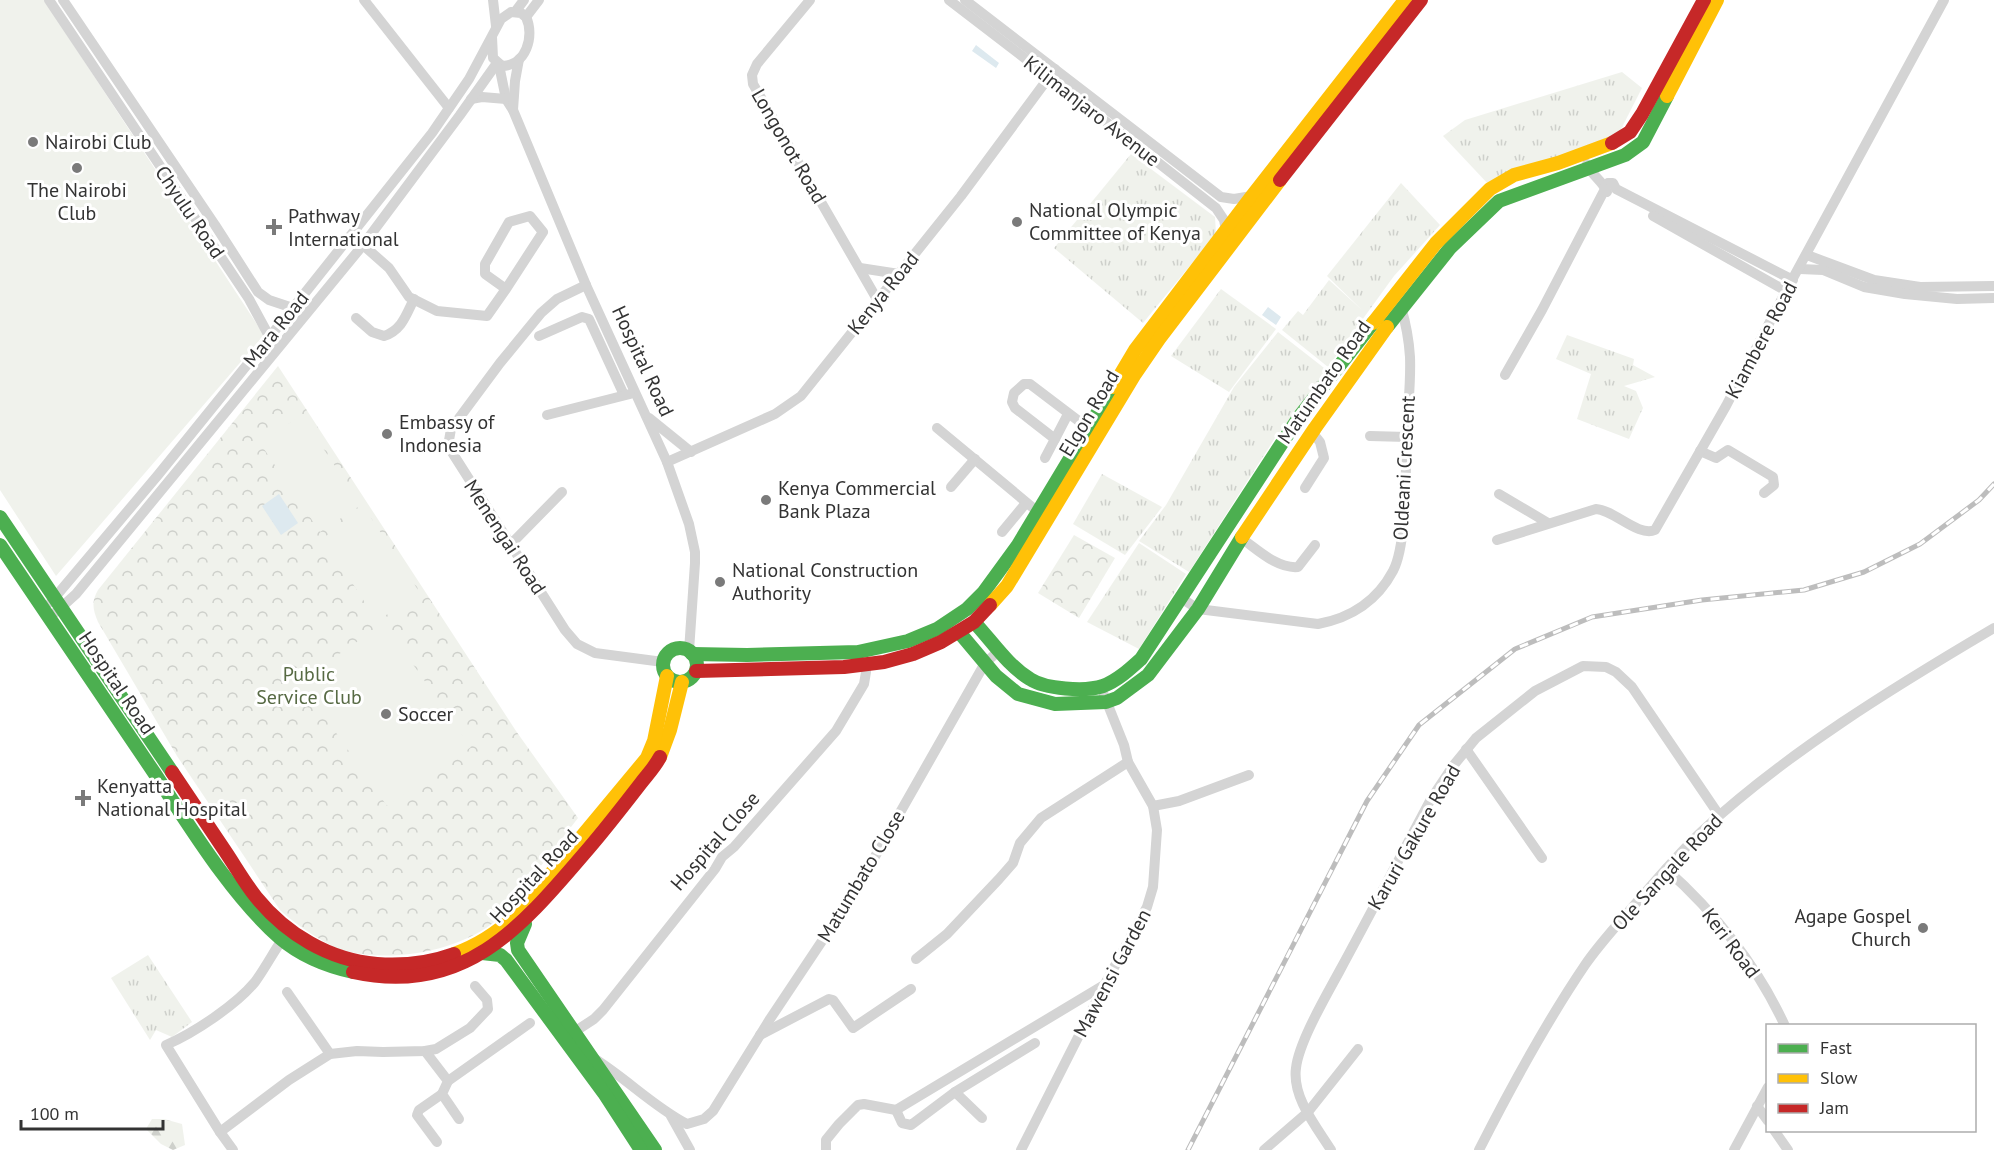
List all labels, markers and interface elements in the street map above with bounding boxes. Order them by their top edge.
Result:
street label: Kilimanjaro Avenue [1019,50,1165,172]
street label: Longonot Road [746,84,832,208]
place label: Nairobi Club [45,129,152,155]
marker: Nairobi Club [26,135,40,149]
street label: Chyulu Road [149,160,231,264]
marker: The Nairobi Club [70,161,84,175]
place label: The Nairobi Club [27,177,127,226]
place label: National Olympic Committee of Kenya [1029,197,1201,246]
place label: Pathway International [288,203,399,252]
marker: National Olympic Committee of Kenya [1010,215,1024,229]
marker: Pathway International [265,218,283,236]
street label: Kenya Road [842,246,924,340]
street label: Kiambere Road [1719,277,1803,403]
street label: Mara Road [238,286,314,372]
street label: Hospital Road [606,302,680,420]
street label: Matumbato Road [1272,315,1376,449]
street label: Elgon Road [1053,365,1125,461]
street label: Oldeani Crescent [1387,395,1421,541]
place label: Embassy of Indonesia [399,409,496,458]
marker: Embassy of Indonesia [380,427,394,441]
street label: Menengai Road [458,475,552,599]
place label: Kenya Commercial Bank Plaza [778,475,936,524]
marker: Kenya Commercial Bank Plaza [759,493,773,507]
place label: National Construction Authority [732,557,918,606]
marker: National Construction Authority [713,575,727,589]
street label: Hospital Road [73,626,161,740]
park label: Public Service Club [256,661,362,710]
place label: Soccer [398,701,454,727]
marker: Soccer [379,707,393,721]
street label: Karuri Gakure Road [1362,760,1466,914]
place label: Kenyatta National Hospital [97,773,247,822]
street label: Hospital Close [665,786,765,896]
marker: Kenyatta National Hospital [74,789,92,807]
street label: Matumbato Close [811,805,911,947]
street label: Ole Sangale Road [1606,808,1728,936]
street label: Hospital Road [484,824,584,928]
street label: Keri Road [1696,903,1766,983]
place label: Agape Gospel Church [1794,903,1911,952]
street label: Mawensi Garden [1067,905,1157,1041]
marker: Agape Gospel Church [1916,921,1930,935]
legend [1766,1024,1976,1132]
text: Fast [1820,1036,1852,1059]
text: Slow [1820,1066,1858,1089]
scale bar [21,1093,164,1131]
text: Jam [1819,1096,1849,1119]
text: 100 m [30,1102,79,1125]

